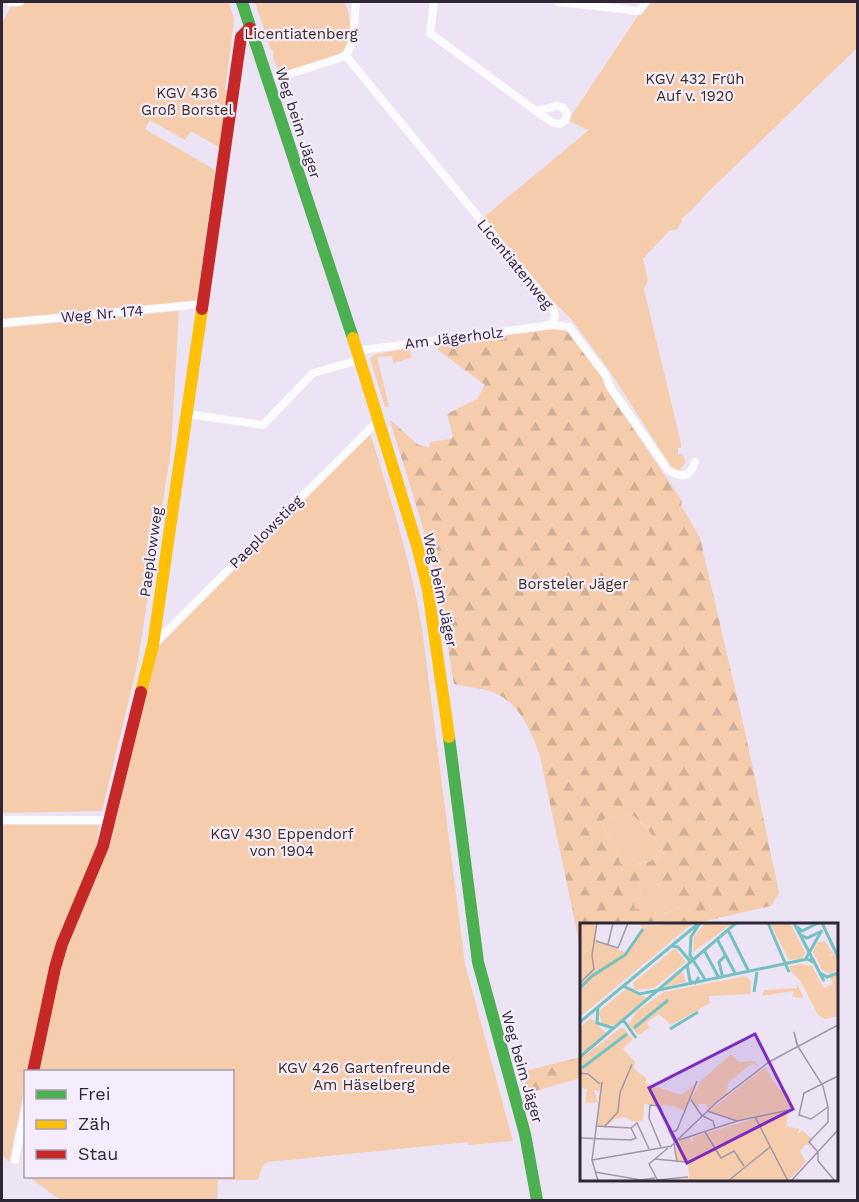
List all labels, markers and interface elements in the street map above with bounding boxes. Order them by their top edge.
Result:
park label: Licentiatenberg [244,25,358,43]
street label: Weg beim Jäger [271,65,325,181]
park label: KGV 432 Früh Auf v. 1920 [645,70,745,105]
park label: KGV 436 Groß Borstel [141,84,233,119]
street label: Licentiatenweg [473,215,557,313]
street label: Weg Nr. 174 [60,301,144,327]
street label: Am Jägerholz [404,323,504,353]
street label: Paeplowstieg [226,492,306,572]
street label: Paeplowweg [136,506,166,598]
street label: Weg beim Jäger [419,531,461,649]
park label: Borsteler Jäger [518,575,628,593]
park label: KGV 430 Eppendorf von 1904 [210,825,354,860]
inset map [580,923,838,1181]
street label: Weg beim Jäger [497,1009,547,1125]
park label: KGV 426 Gartenfreunde Am Häselberg [278,1059,450,1094]
legend [24,1070,234,1178]
text: Frei [78,1083,110,1104]
text: Zäh [78,1113,111,1134]
text: Stau [78,1143,118,1164]

